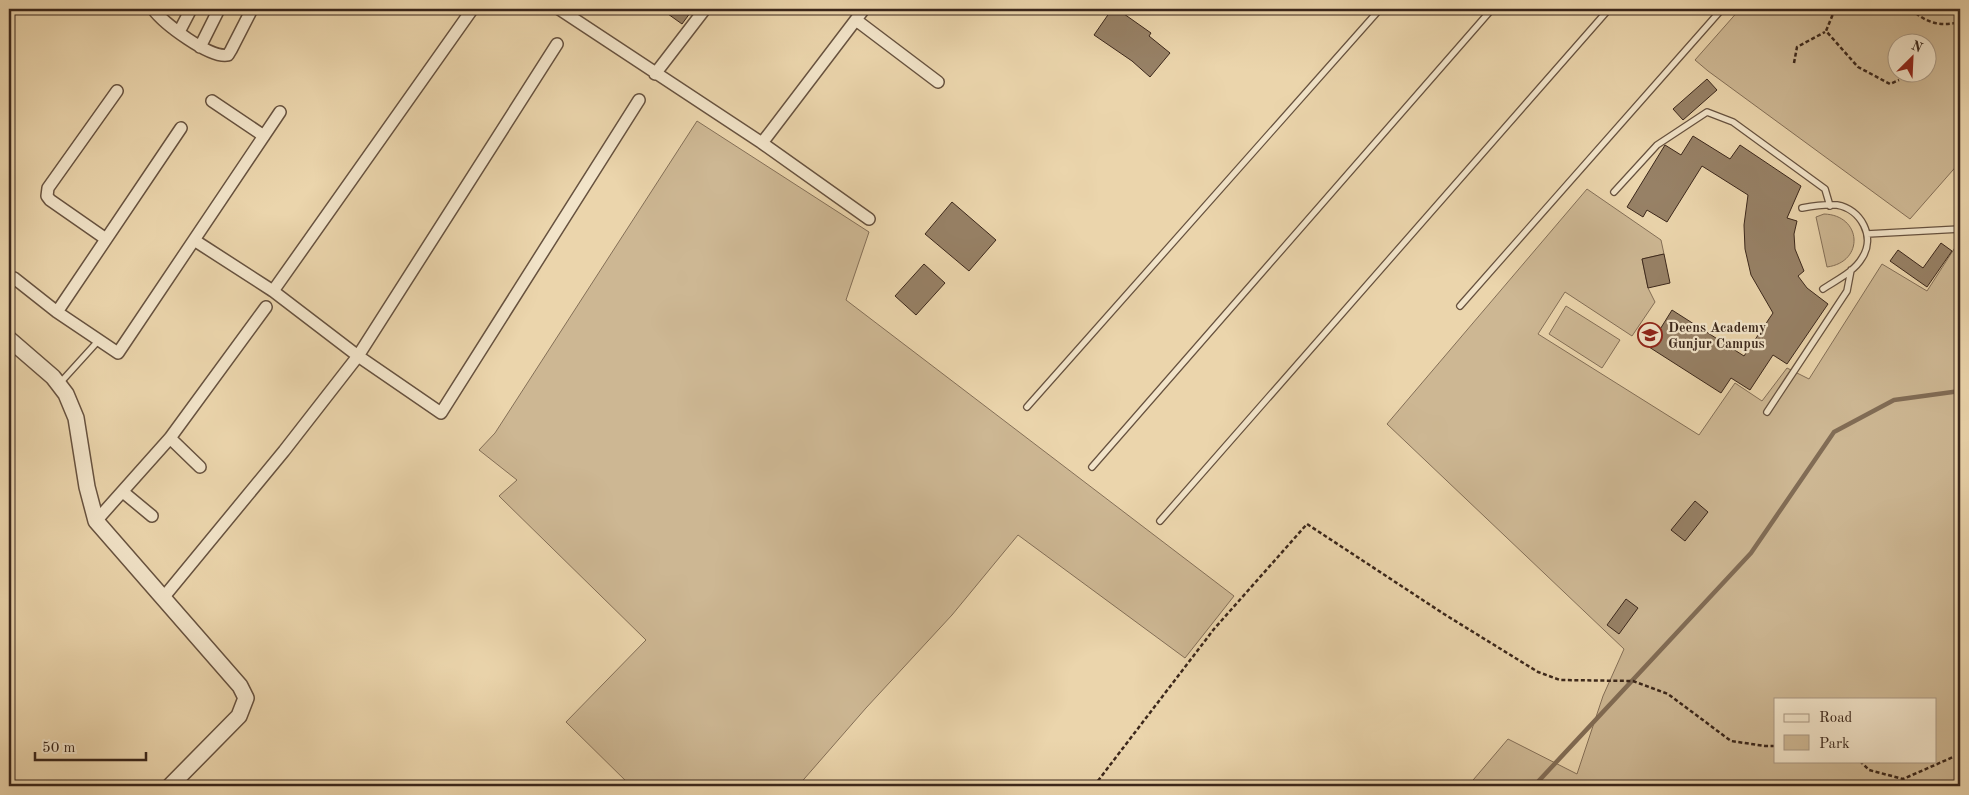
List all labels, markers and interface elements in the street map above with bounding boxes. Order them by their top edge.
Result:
north arrow [1886,32,1936,82]
text: N [1909,38,1925,56]
place label: Deens Academy Gunjur Campus [1668,321,1766,351]
school or university icon: Deens Academy Gunjur Campus [1637,322,1663,348]
legend [1774,698,1936,762]
text: Road [1819,711,1853,726]
scale bar [35,730,146,762]
text: Park [1819,737,1850,752]
text: 50 m [42,741,76,756]

